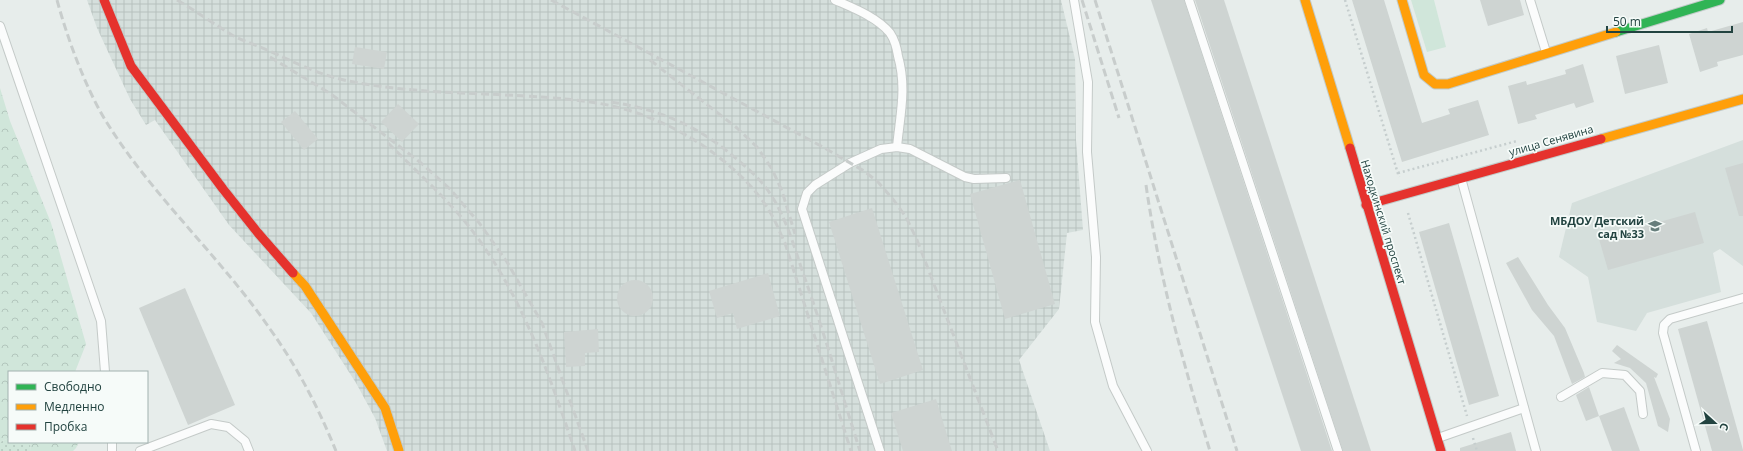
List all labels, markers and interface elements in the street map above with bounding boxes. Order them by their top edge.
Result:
scale bar [1607,8,1732,34]
text: 50 m [1613,13,1641,30]
street label: улица Сенявина [1507,121,1595,159]
street label: Находкинский проспект [1358,158,1410,286]
place label: МБДОУ Детский сад №33 [1550,213,1644,241]
school or university icon: МБДОУ Детский сад №33 [1647,218,1663,234]
legend [8,371,148,443]
text: Свободно [44,378,102,395]
text: Медленно [44,398,104,415]
north arrow [1695,403,1735,443]
text: Пробка [44,418,87,435]
text: С [1717,421,1733,433]

